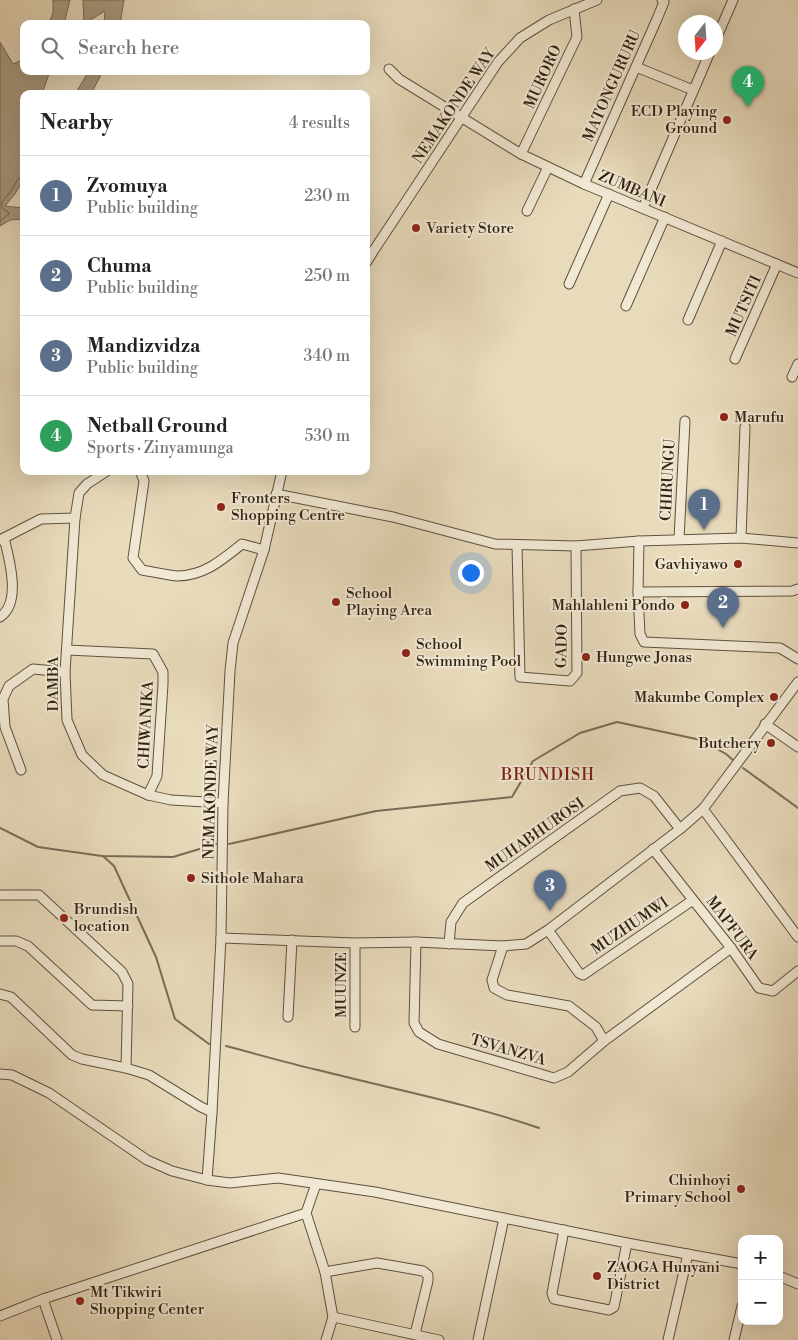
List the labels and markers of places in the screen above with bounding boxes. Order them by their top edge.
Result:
pin: 4 [732,66,764,107]
place label: ECD Playing Ground [631,102,717,138]
marker: ECD Playing Ground [721,114,733,126]
place label: Variety Store [425,219,514,238]
marker: Variety Store [410,222,422,234]
place label: Marufu [734,408,785,427]
marker: Marufu [718,411,730,423]
place label: Fronters Shopping Centre [231,489,345,525]
pin: 1 [688,489,720,530]
marker: Fronters Shopping Centre [215,501,227,513]
place label: Gavhiyawo [655,555,728,574]
marker: Gavhiyawo [732,558,744,570]
place label: School Playing Area [346,584,432,620]
pin: 2 [707,587,739,628]
marker: School Playing Area [330,596,342,608]
place label: Mahlahleni Pondo [552,596,675,615]
marker: Mahlahleni Pondo [679,599,691,611]
place label: School Swimming Pool [416,635,522,671]
marker: School Swimming Pool [400,647,412,659]
place label: Hungwe Jonas [596,648,692,667]
marker: Hungwe Jonas [580,651,592,663]
place label: Makumbe Complex [634,688,764,707]
marker: Makumbe Complex [768,691,780,703]
place label: Butchery [697,734,762,753]
marker: Butchery [765,737,777,749]
place label: Sithole Mahara [201,869,304,888]
pin: 3 [534,870,566,911]
marker: Sithole Mahara [185,872,197,884]
place label: Brundish location [73,900,138,936]
marker: Brundish location [58,912,70,924]
place label: Chinhoyi Primary School [625,1171,732,1207]
marker: Chinhoyi Primary School [735,1183,747,1195]
place label: ZAOGA Hunyani District [607,1258,720,1294]
marker: ZAOGA Hunyani District [591,1270,603,1282]
place label: Mt Tikwiri Shopping Center [90,1283,205,1319]
marker: Mt Tikwiri Shopping Center [74,1295,86,1307]

